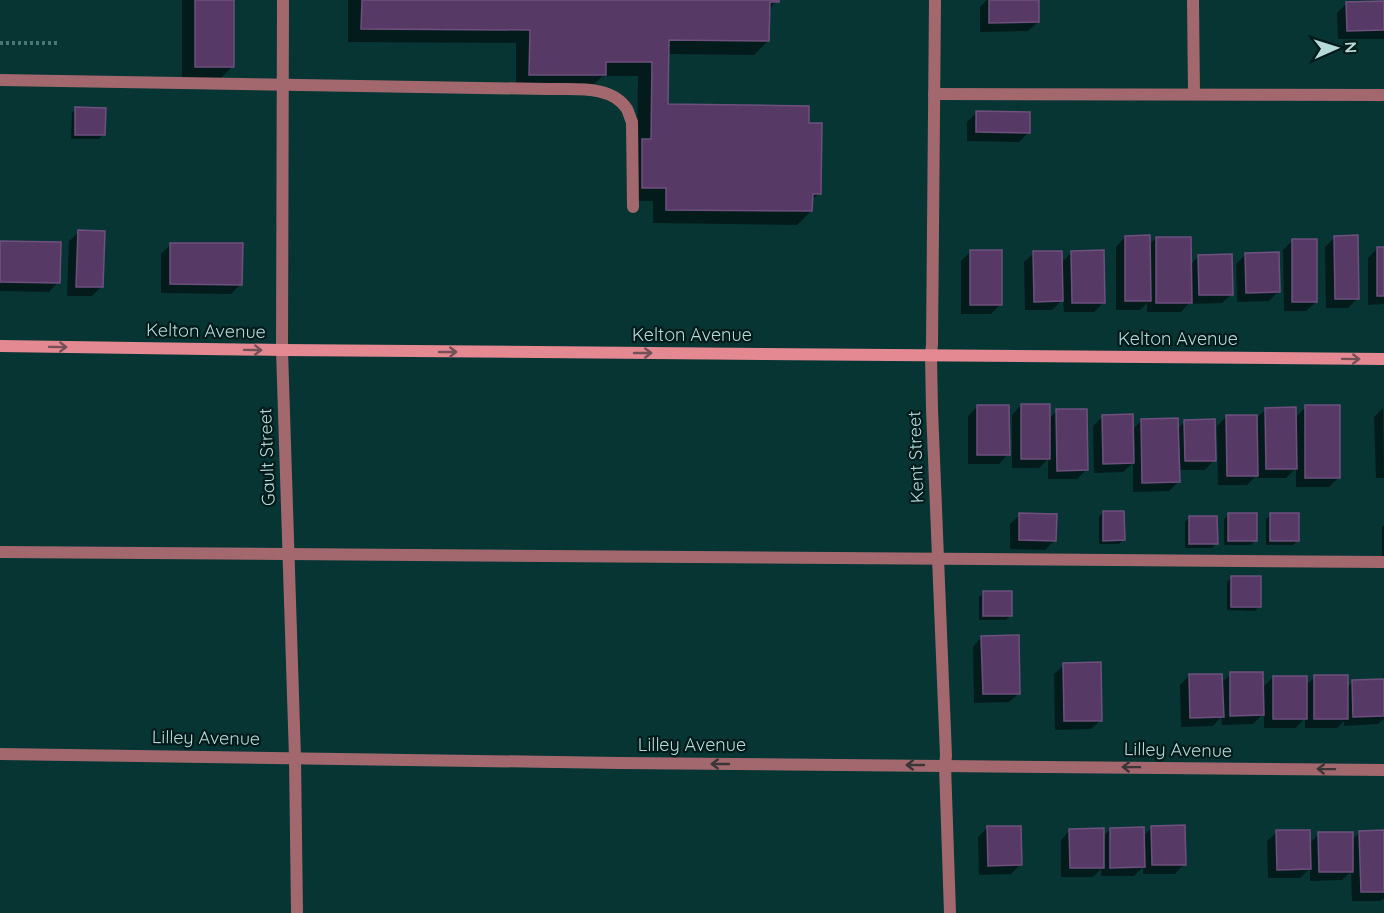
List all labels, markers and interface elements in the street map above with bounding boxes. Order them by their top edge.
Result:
north arrow [1306,18,1366,78]
text: N [1341,41,1361,54]
street label: Kelton Avenue [146,318,266,343]
street label: Kelton Avenue [632,323,752,346]
street label: Kelton Avenue [1118,327,1238,350]
one-way arrow [48,341,68,353]
one-way arrow [243,344,263,356]
one-way arrow [438,346,458,357]
one-way arrow [633,347,653,359]
one-way arrow [1340,353,1360,364]
street label: Gault Street [253,408,280,506]
street label: Kent Street [902,410,929,504]
street label: Lilley Avenue [152,725,260,750]
street label: Lilley Avenue [638,733,746,756]
street label: Lilley Avenue [1124,737,1232,762]
one-way arrow [710,758,730,769]
one-way arrow [905,759,925,771]
one-way arrow [1121,761,1141,773]
one-way arrow [1316,763,1336,775]

